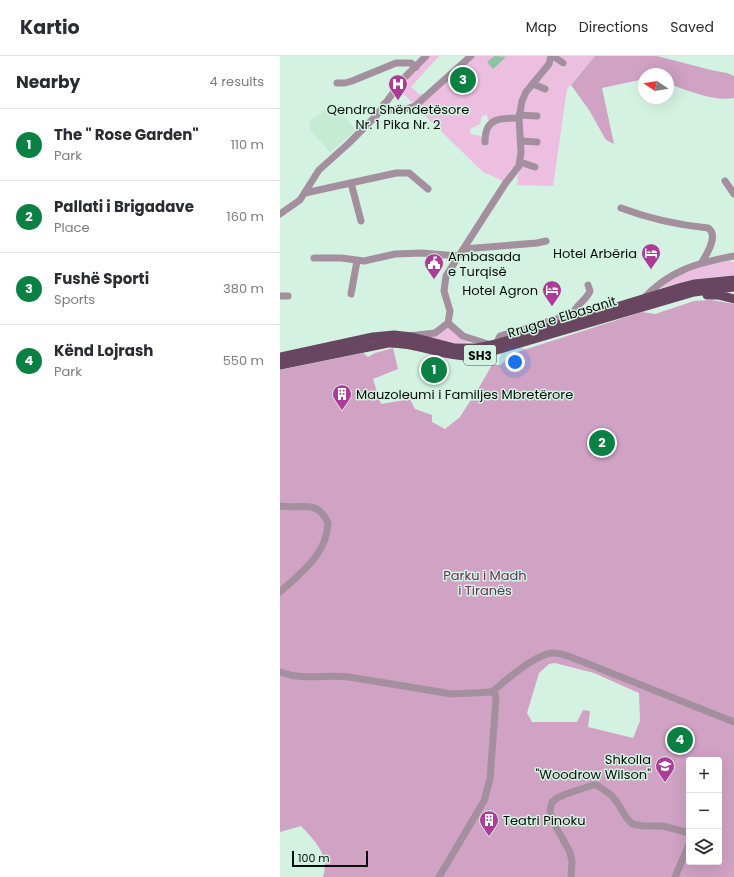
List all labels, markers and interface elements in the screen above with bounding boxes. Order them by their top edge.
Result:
text: Kartio [20,14,80,41]
text: Map [526,17,557,37]
text: Directions [579,17,648,37]
text: Saved [670,17,714,37]
pin: 3 [450,65,476,95]
north arrow [638,68,674,104]
text: Nearby [16,70,80,94]
text: 4 results [210,72,264,91]
hospital icon: Qendra Shëndetësore Nr. 1 Pika Nr. 2 [387,73,409,101]
place label: Qendra Shëndetësore Nr. 1 Pika Nr. 2 [327,100,469,134]
text: The " Rose Garden" [54,124,199,145]
text: 1 [27,135,31,154]
text: 110 m [231,135,264,154]
text: Park [54,146,82,165]
text: Pallati i Brigadave [54,196,194,217]
text: 2 [25,207,33,226]
text: 160 m [227,207,264,226]
text: Place [54,218,89,237]
hotel icon: Hotel Arbëria [640,242,662,270]
place label: Hotel Arbëria [553,244,637,263]
place label: Ambasada e Turqisë [448,247,521,281]
public building icon: Ambasada e Turqisë [423,252,445,280]
text: Fushë Sporti [54,268,149,289]
text: 3 [25,279,33,298]
text: 380 m [223,279,264,298]
hotel icon: Hotel Agron [541,279,563,307]
place label: Hotel Agron [462,281,538,300]
text: Sports [54,290,95,309]
street label: Rruga e Elbasanit [505,291,619,343]
text: Kënd Lojrash [54,340,153,361]
road number: SH3 [464,345,496,365]
text: 4 [25,351,33,370]
text: 550 m [223,351,264,370]
your location [505,352,525,372]
pin: 1 [421,355,447,385]
text: Park [54,362,82,381]
building icon: Mauzoleumi i Familjes Mbretërore [331,383,353,411]
place label: Mauzoleumi i Familjes Mbretërore [356,385,573,404]
pin: 2 [589,428,615,458]
park label: Parku i Madh i Tiranës [443,566,527,600]
pin: 4 [667,725,693,755]
place label: Shkolla "Woodrow Wilson" [535,750,651,784]
school or university icon: Shkolla "Woodrow Wilson" [654,755,676,783]
map controls [686,757,722,865]
button: + [686,757,722,793]
button: − [686,793,722,829]
building icon: Teatri Pinoku [478,809,500,837]
place label: Teatri Pinoku [503,811,586,830]
button: layers [686,829,722,865]
scale bar [292,849,368,868]
text: 100 m [298,850,330,866]

